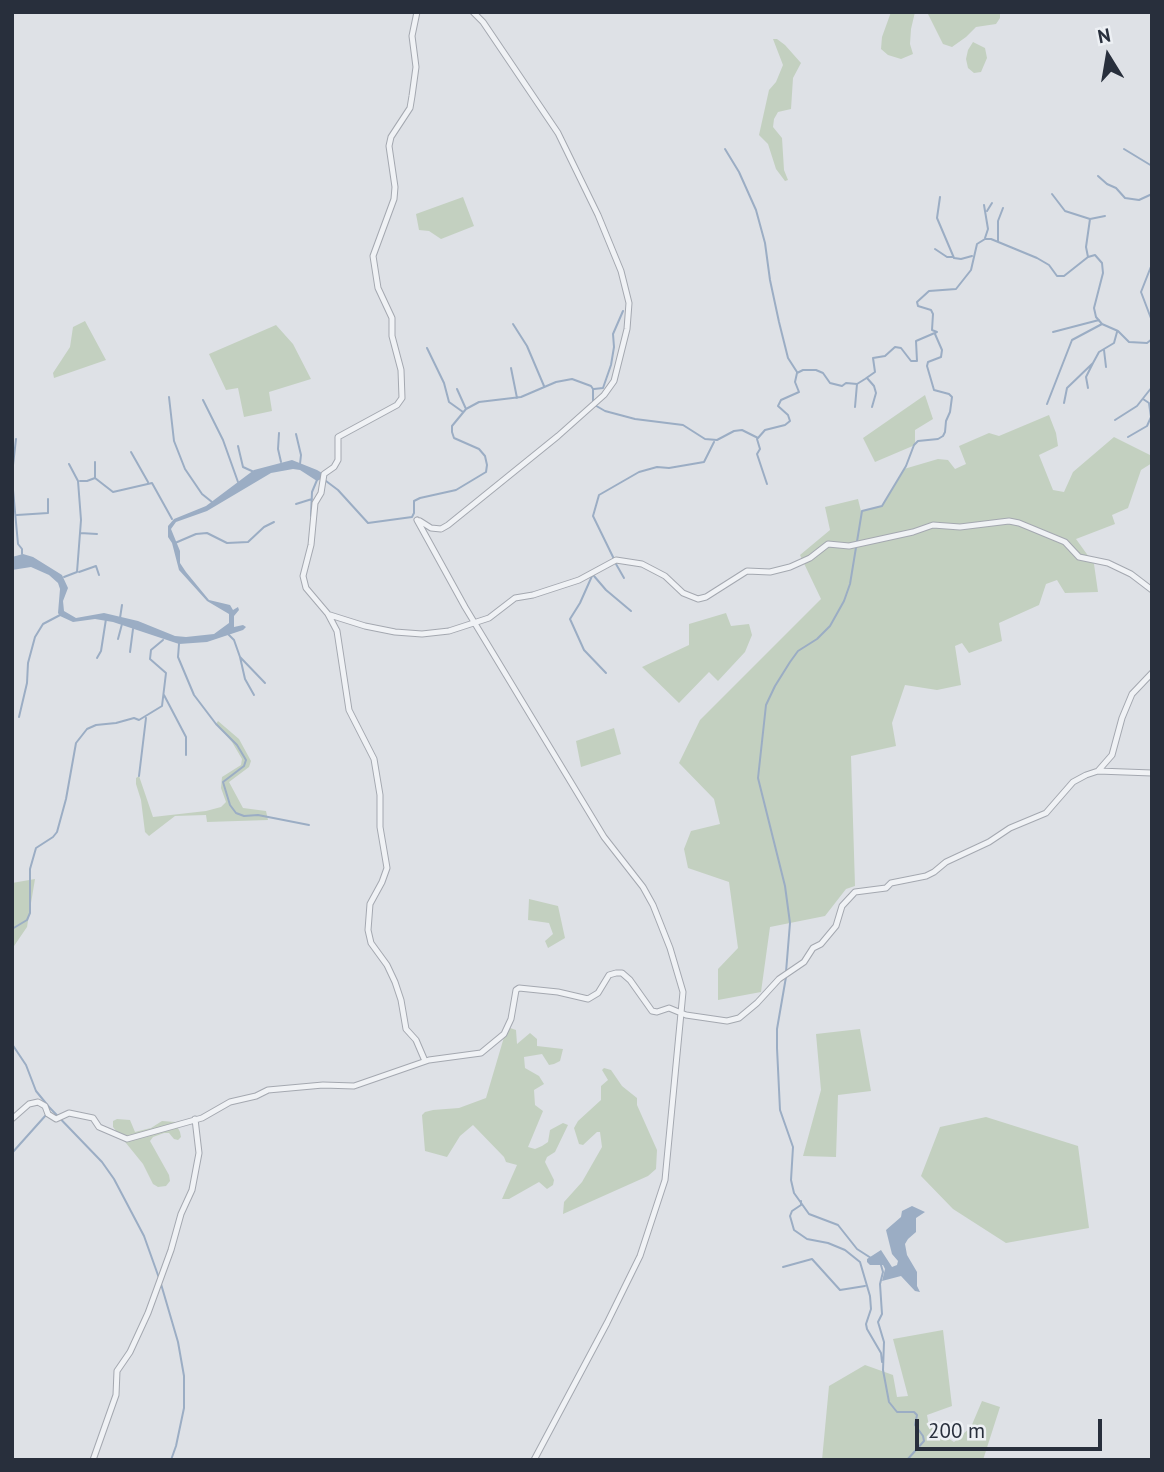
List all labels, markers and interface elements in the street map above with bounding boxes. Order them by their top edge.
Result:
north arrow [1073,21,1143,91]
text: N [1096,22,1112,48]
scale bar [919,1406,1106,1450]
text: 200 m [928,1417,985,1444]

